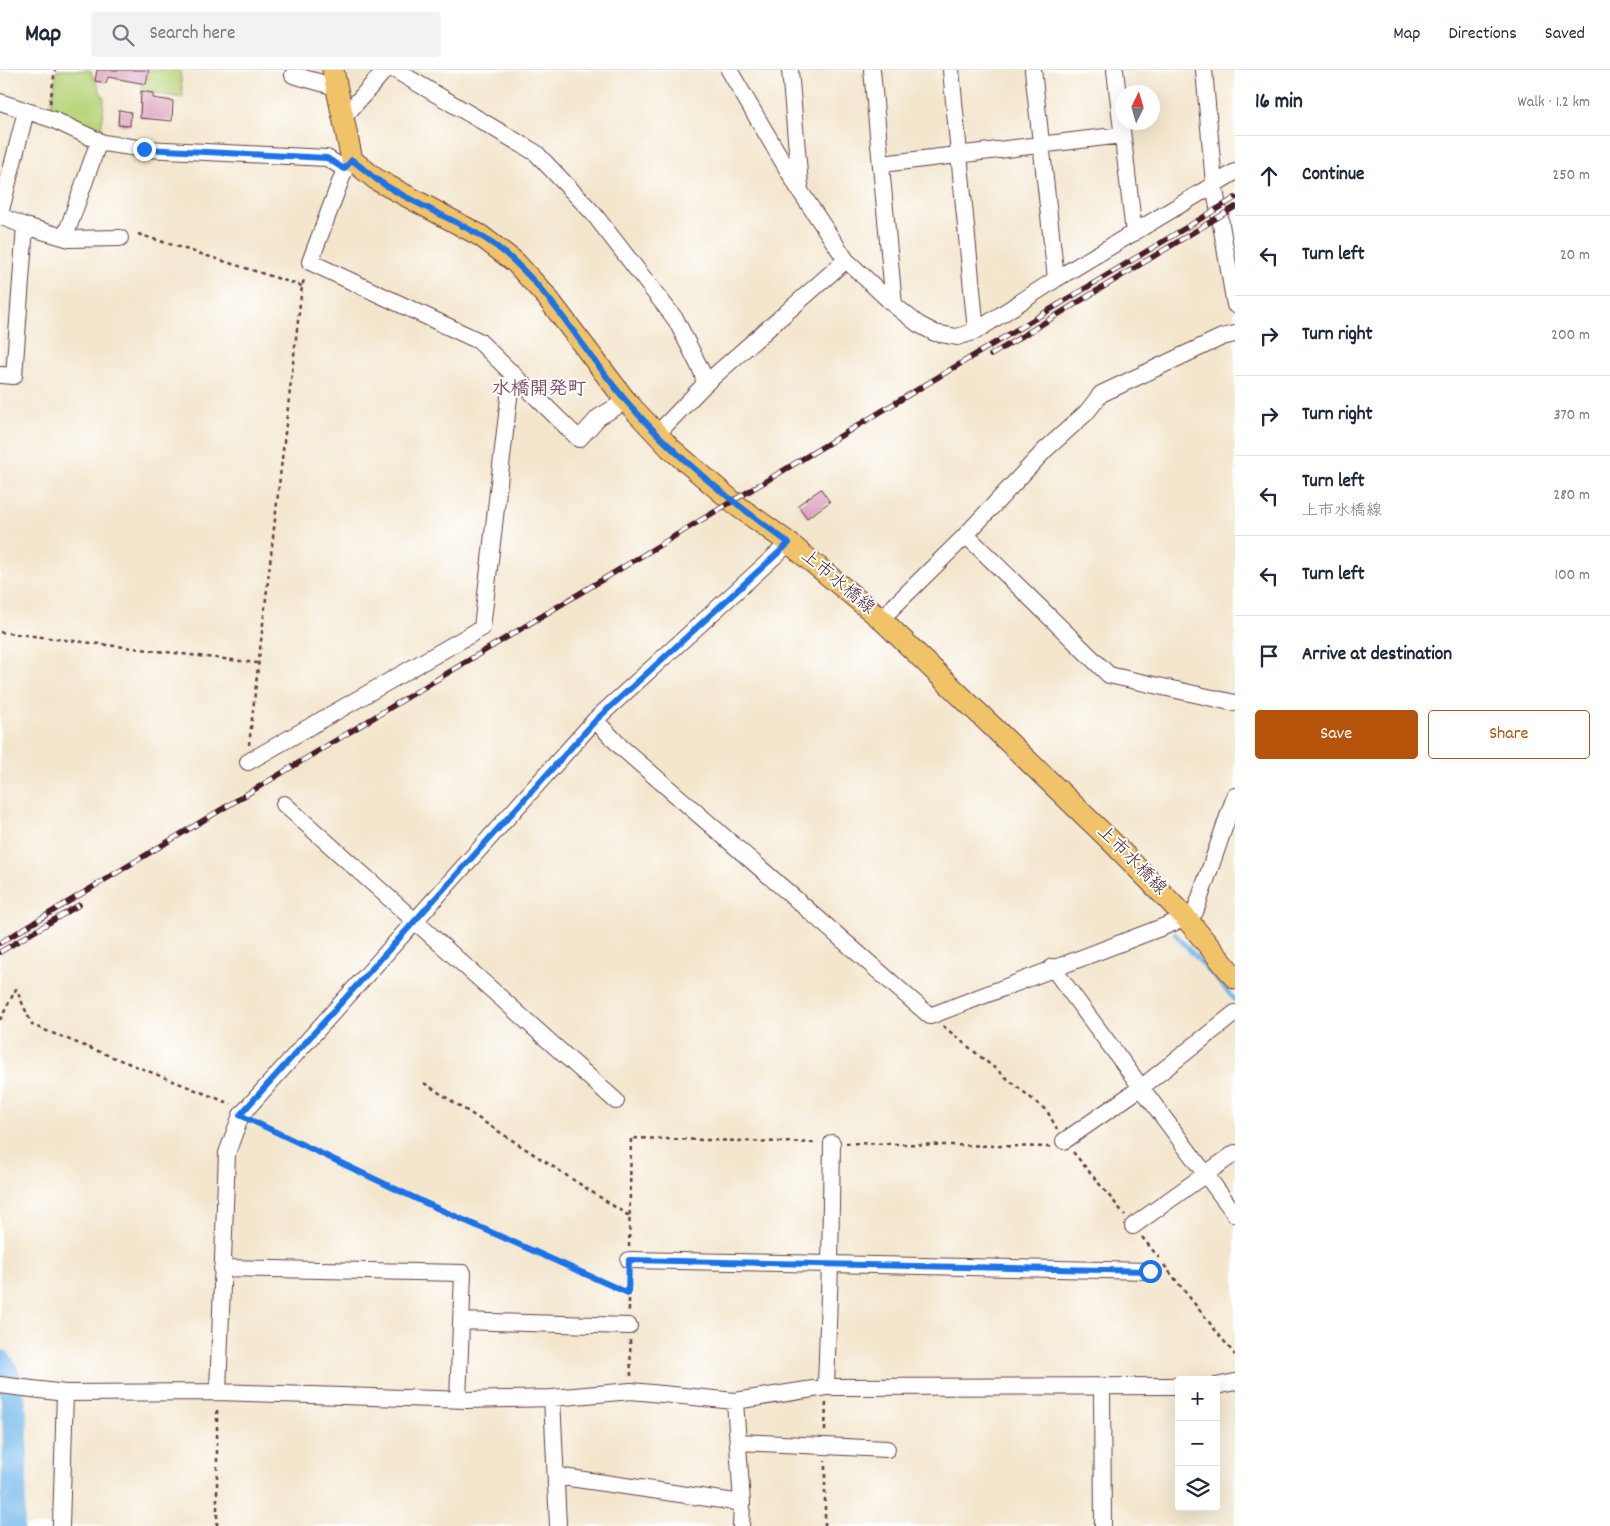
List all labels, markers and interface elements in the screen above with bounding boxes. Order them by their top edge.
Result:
search box [91,12,441,57]
text: Map [25,18,61,52]
icon: search [109,21,137,49]
text: Search here [149,21,235,48]
text: Map [1393,22,1420,47]
text: Directions [1448,22,1517,47]
text: Saved [1545,22,1585,47]
north arrow [1115,85,1160,130]
text: 16 min [1255,88,1303,118]
text: Walk · 1.2 km [1518,91,1590,114]
route end [133,138,156,161]
icon: ahead [1255,162,1283,190]
text: Continue [1302,162,1364,189]
text: 250 m [1552,164,1590,187]
icon: left [1255,242,1283,270]
text: Turn left [1302,242,1365,269]
text: 20 m [1560,244,1590,267]
icon: right [1255,322,1283,350]
text: Turn right [1302,322,1373,349]
text: 200 m [1551,324,1590,347]
district label: 水橋開発町 [491,377,587,404]
icon: right [1255,402,1283,430]
text: Turn right [1302,402,1373,429]
text: 370 m [1553,404,1590,427]
text: Turn left [1302,469,1365,496]
icon: left [1255,482,1283,510]
text: 280 m [1553,484,1590,507]
text: 上市水橋線 [1302,500,1382,523]
street label: 上市水橋線 [794,544,880,622]
icon: left [1255,562,1283,590]
text: Turn left [1302,562,1365,589]
text: 100 m [1554,564,1590,587]
icon: arrive [1255,642,1283,670]
text: Arrive at destination [1302,642,1452,669]
button: Save [1255,710,1418,759]
button: Share [1428,710,1590,759]
street label: 上市水橋線 [1090,820,1172,902]
route start [1139,1260,1162,1283]
map controls [1175,1376,1220,1511]
button: + [1175,1376,1220,1421]
button: − [1175,1421,1220,1466]
button: layers [1175,1466,1220,1511]

